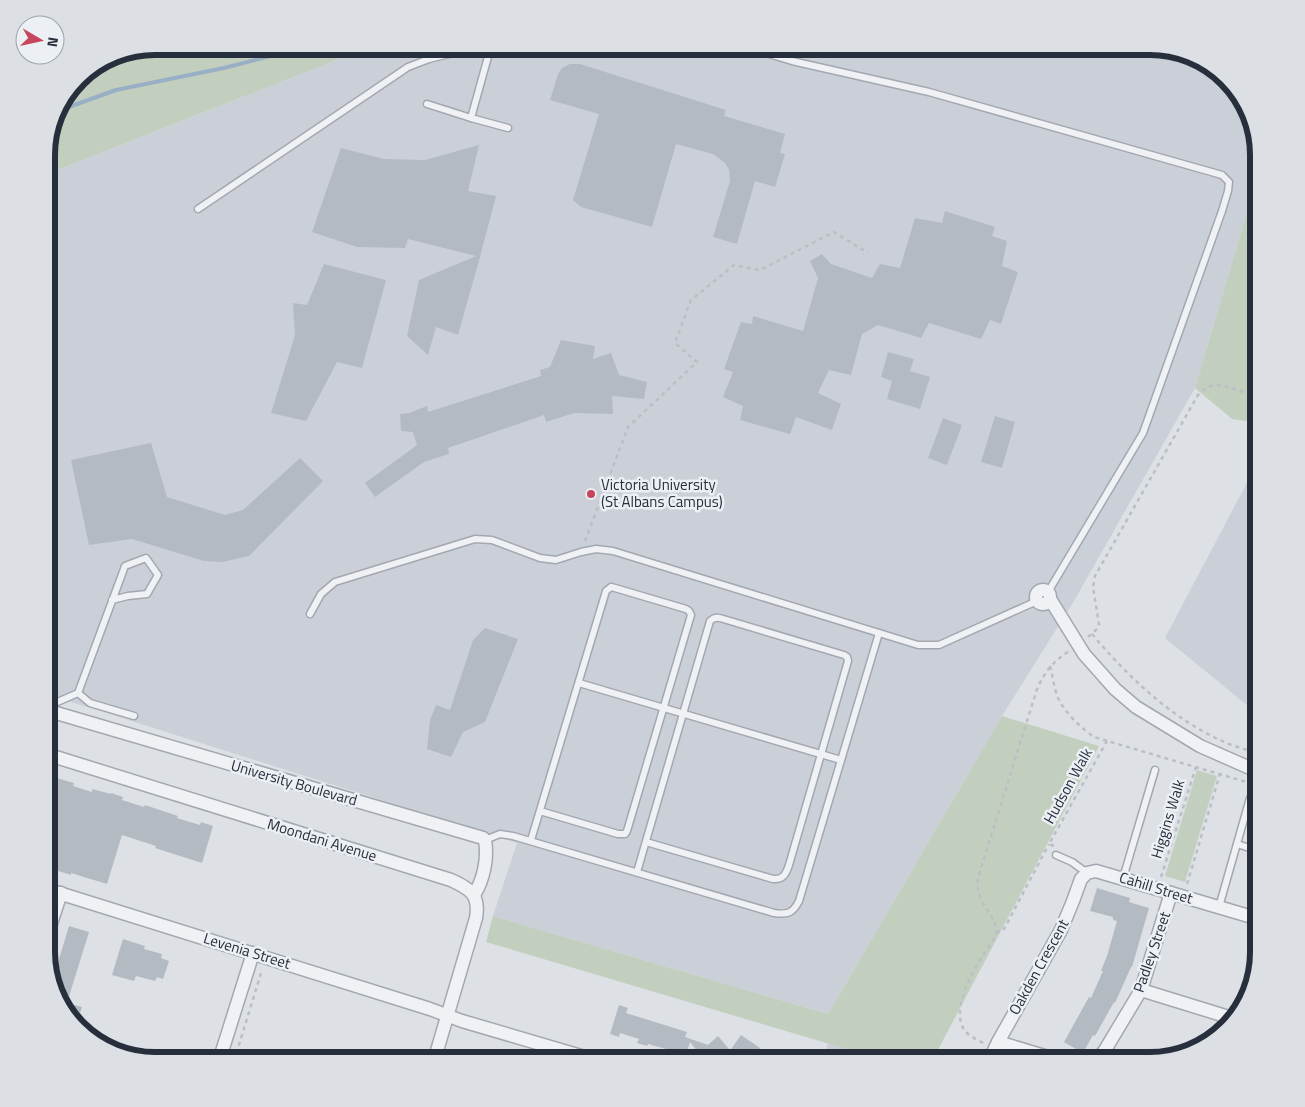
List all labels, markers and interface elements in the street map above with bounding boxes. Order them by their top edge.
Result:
north arrow [15,15,65,65]
text: N [42,36,64,49]
place label: Victoria University (St Albans Campus) [601,473,723,513]
marker: Victoria University (St Albans Campus) [585,488,597,500]
street label: Hudson Walk [1037,744,1098,828]
street label: University Boulevard [228,753,360,812]
street label: Higgins Walk [1145,776,1190,861]
street label: Moondani Avenue [265,812,380,867]
street label: Cahill Street [1116,865,1197,910]
street label: Padley Street [1127,908,1176,995]
street label: Oakden Crescent [1003,914,1075,1019]
street label: Levenia Street [201,926,294,975]

